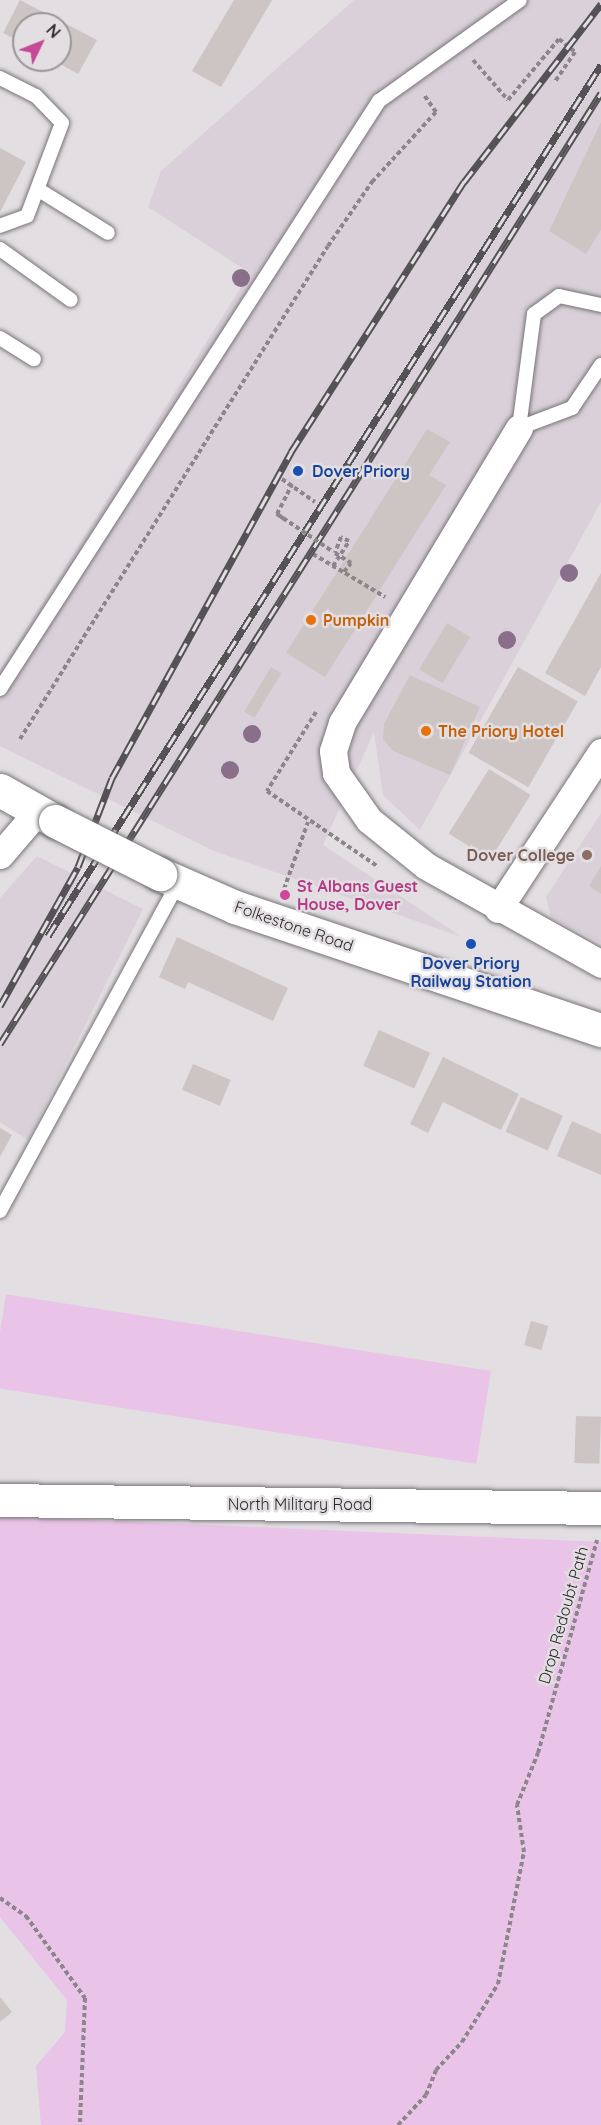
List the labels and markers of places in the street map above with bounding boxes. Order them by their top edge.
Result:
place label: Dover Priory [312,461,410,481]
marker: Dover Priory [289,462,307,480]
place label: Pumpkin [323,610,389,630]
marker: Pumpkin [304,613,318,627]
place label: The Priory Hotel [438,721,564,741]
marker: The Priory Hotel [419,724,433,738]
place label: Dover College [467,845,575,865]
marker: Dover College [580,848,594,862]
place label: St Albans Guest House, Dover [297,876,418,914]
marker: St Albans Guest House, Dover [278,888,292,902]
marker: Dover Priory Railway Station [464,937,478,951]
place label: Dover Priory Railway Station [410,953,532,991]

